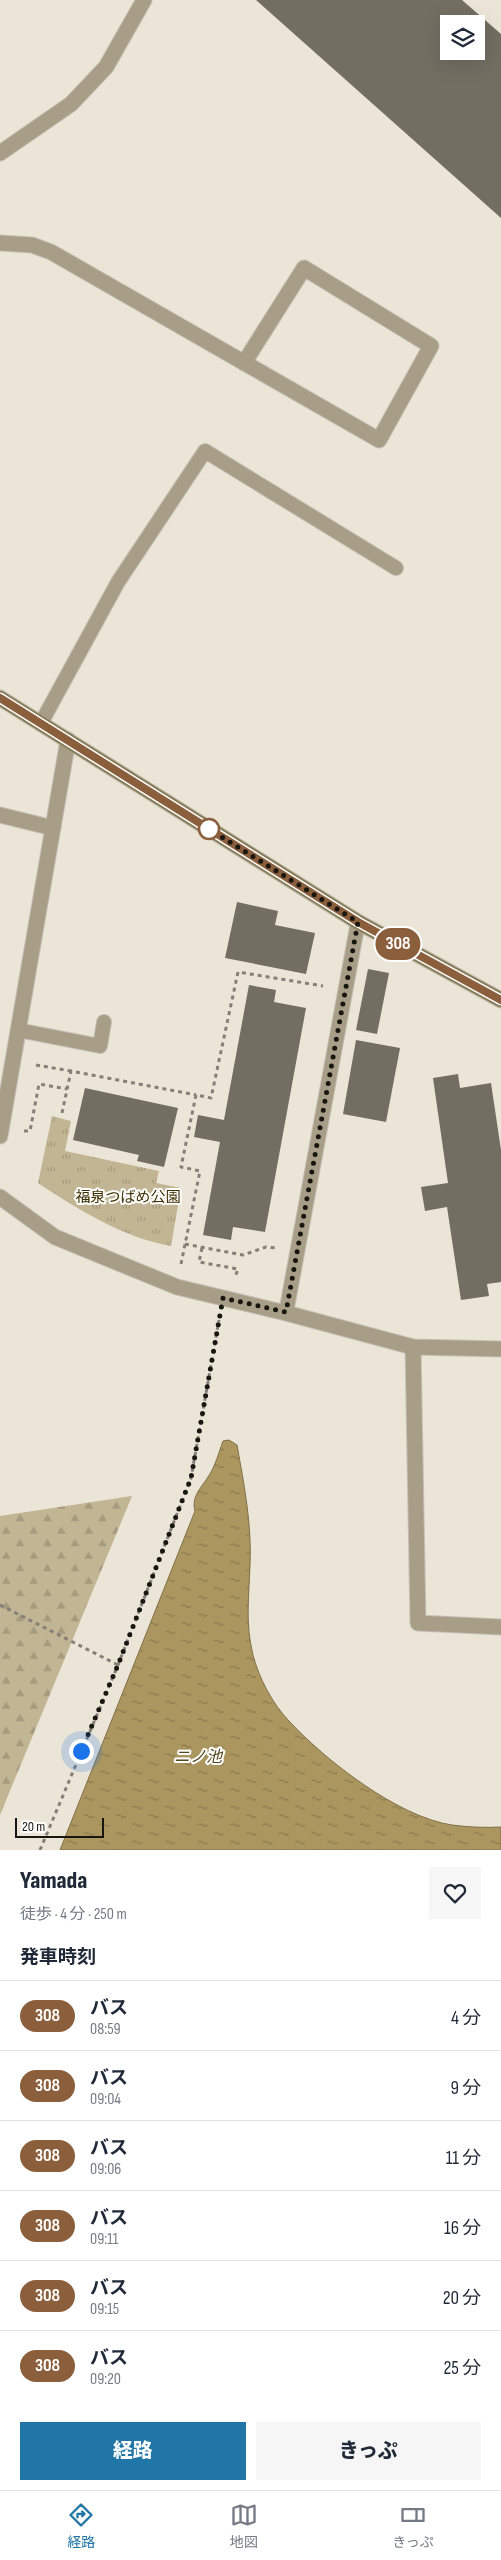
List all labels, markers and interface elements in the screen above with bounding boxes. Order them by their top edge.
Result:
map controls [440,15,485,60]
button: layers [440,15,485,60]
unlabelled marker [198,818,220,840]
line badge: 308 [369,928,427,960]
text: 308 [385,933,411,954]
park label: 福泉つばめ公園 [75,1188,181,1207]
your location [69,1739,94,1764]
water label: ニノ池 [174,1748,224,1767]
scale bar [15,1815,104,1838]
text: 20 m [22,1818,45,1835]
text: Yamada [20,1866,87,1895]
button: heart [429,1867,481,1919]
text: 徒歩 · 4 分 · 250 m [20,1905,127,1924]
text: 発車時刻 [20,1946,96,1969]
text: バス [90,1997,128,2020]
text: 308 [35,2005,60,2026]
text: 4 分 [451,2007,481,2030]
text: 08:59 [90,2020,121,2039]
text: バス [90,2067,128,2090]
text: 308 [35,2075,60,2096]
text: 9 分 [451,2077,481,2100]
text: 09:04 [90,2090,121,2109]
text: バス [90,2137,128,2160]
text: 308 [35,2145,60,2166]
text: 11 分 [446,2147,481,2170]
text: 09:06 [90,2160,121,2179]
text: バス [90,2207,128,2230]
text: 308 [35,2215,60,2236]
text: 16 分 [444,2217,481,2240]
text: 09:11 [90,2230,118,2249]
text: バス [90,2277,128,2300]
text: 308 [35,2285,60,2306]
text: 20 分 [443,2287,481,2310]
text: 09:15 [90,2300,119,2319]
text: バス [90,2347,128,2370]
text: 308 [35,2355,60,2376]
text: 25 分 [444,2357,481,2380]
text: 09:20 [90,2370,121,2389]
button: 経路 [20,2422,246,2480]
button: きっぷ [256,2422,481,2480]
tab: 経路 [67,2501,95,2551]
tab: 地図 [230,2501,258,2551]
tab: きっぷ [392,2501,434,2551]

